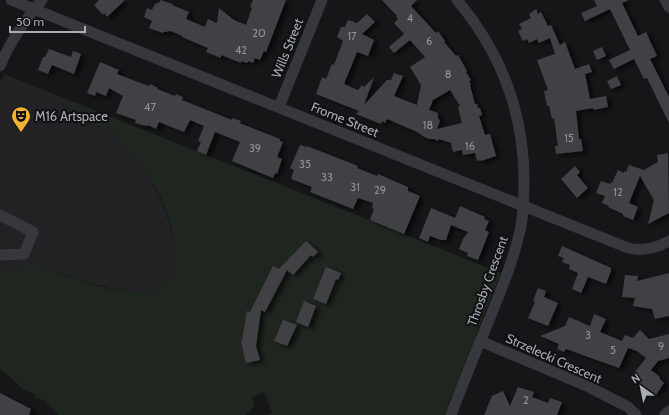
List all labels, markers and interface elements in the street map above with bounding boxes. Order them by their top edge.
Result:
scale bar [10,8,85,34]
house number: 4 [407,11,414,25]
text: 50 m [16,14,44,29]
street label: Wills Street [268,15,306,80]
house number: 20 [252,26,266,40]
house number: 17 [347,29,357,43]
house number: 6 [426,34,432,48]
house number: 42 [235,43,247,57]
house number: 8 [445,67,451,81]
street label: Frome Street [309,98,382,140]
house number: 47 [144,100,156,114]
theatre icon: M16 Artspace [10,105,32,133]
place label: M16 Artspace [35,108,108,124]
house number: 18 [423,118,433,132]
house number: 15 [564,131,574,145]
house number: 16 [465,139,475,153]
house number: 39 [249,141,261,155]
house number: 35 [299,157,311,171]
house number: 33 [321,170,333,184]
house number: 31 [350,180,360,194]
house number: 29 [374,183,386,197]
house number: 12 [613,185,623,199]
street label: Throsby Crescent [463,233,511,328]
house number: 3 [585,328,591,342]
street label: Strzelecki Crescent [503,330,605,387]
house number: 9 [658,339,664,353]
house number: 5 [610,343,616,357]
north arrow [621,367,661,407]
text: N [628,371,643,387]
house number: 2 [523,393,529,407]

